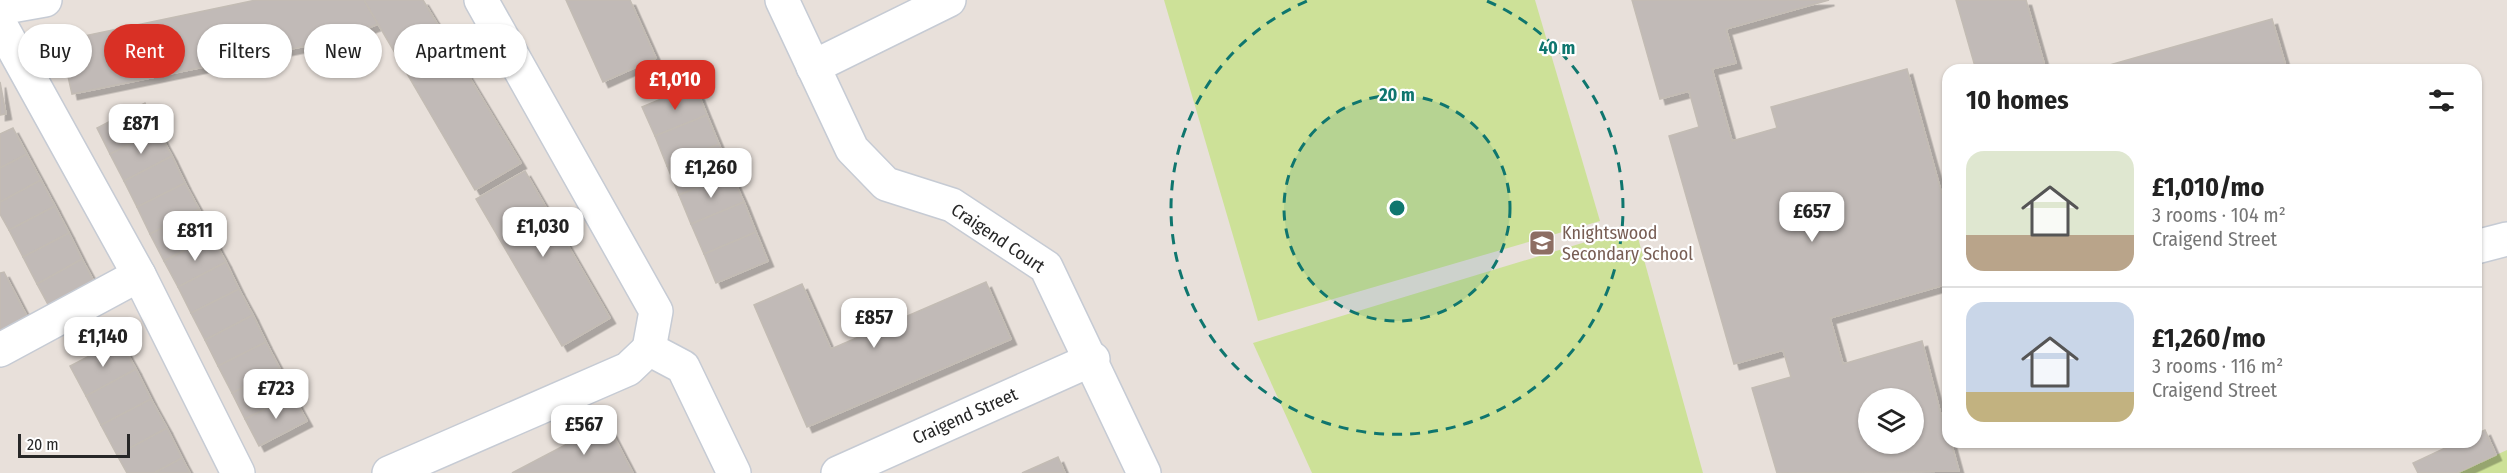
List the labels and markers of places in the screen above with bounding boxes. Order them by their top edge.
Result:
pin: £1,010 [626,60,724,111]
pin: £871 [105,104,177,155]
pin: £1,260 [662,148,760,199]
pin: £657 [1776,192,1848,243]
centre of rings [1387,198,1407,218]
pin: £1,030 [494,207,592,258]
pin: £811 [159,211,231,262]
place label: Knightswood Secondary School [1562,222,1693,265]
school or university icon: Knightswood Secondary School [1527,228,1557,258]
pin: £857 [838,298,910,349]
pin: £1,140 [54,317,152,368]
pin: £723 [240,369,312,420]
pin: £567 [548,405,620,456]

